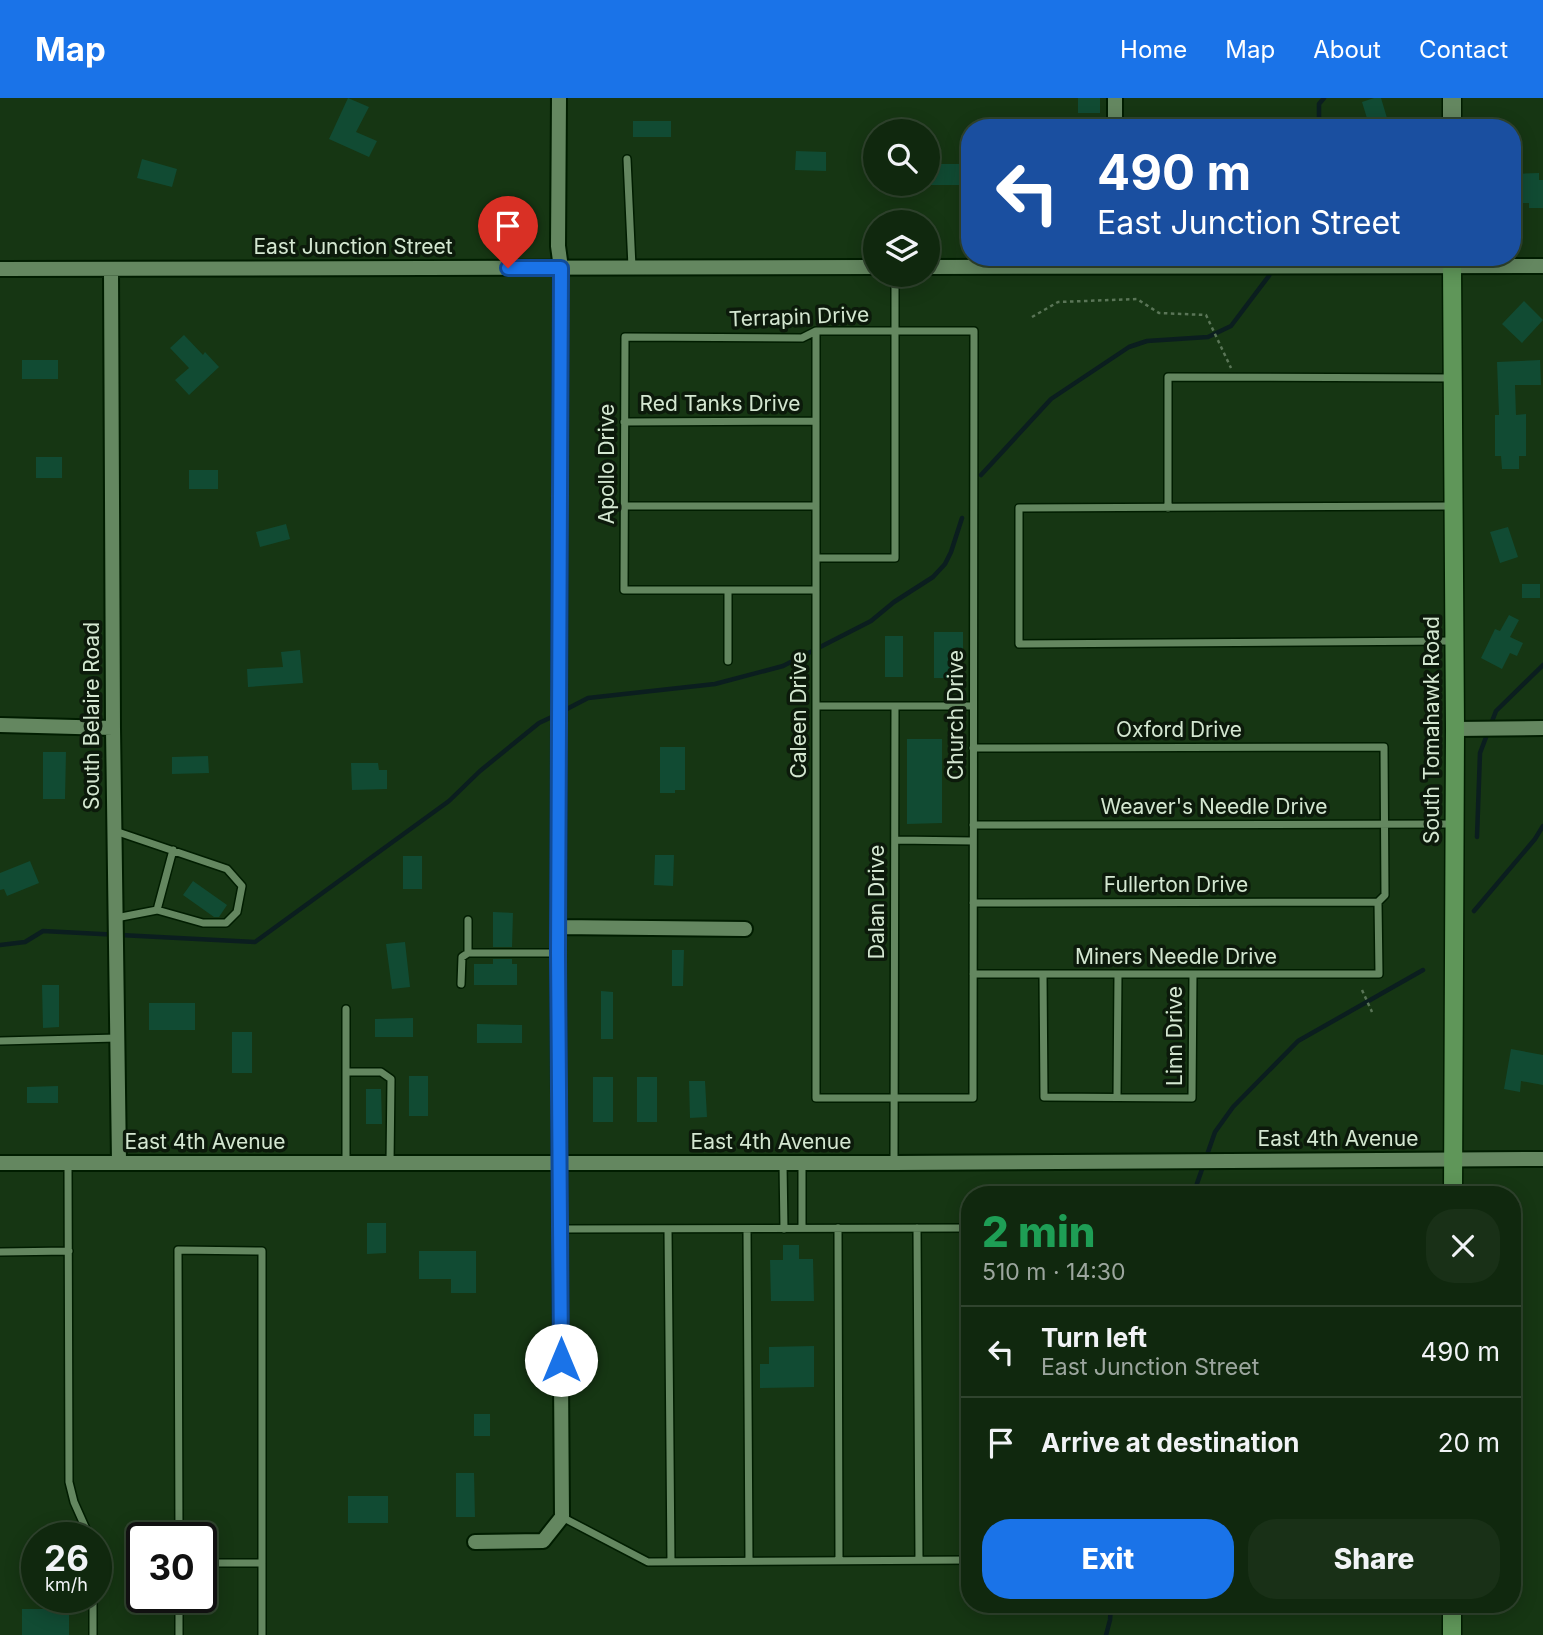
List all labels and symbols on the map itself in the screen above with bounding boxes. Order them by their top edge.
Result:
pin [478,196,538,268]
street label: East Junction Street [253,234,453,259]
street label: Terrapin Drive [728,302,870,331]
street label: Red Tanks Drive [639,391,801,416]
street label: Apollo Drive [594,404,619,524]
street label: South Tomahawk Road [1419,616,1444,844]
street label: South Belaire Road [79,622,104,810]
street label: Church Drive [943,650,968,780]
street label: Caleen Drive [786,651,811,779]
street label: Oxford Drive [1116,717,1242,742]
street label: Weaver's Needle Drive [1101,794,1327,819]
street label: Dalan Drive [864,845,889,959]
street label: Fullerton Drive [1104,872,1248,897]
street label: Miners Needle Drive [1075,944,1277,969]
street label: Linn Drive [1162,986,1187,1086]
street label: East 4th Avenue [1258,1126,1418,1151]
street label: East 4th Avenue [125,1129,285,1154]
street label: East 4th Avenue [691,1129,851,1154]
position arrow [524,1323,598,1397]
speed limit sign: 30 [126,1522,217,1613]

